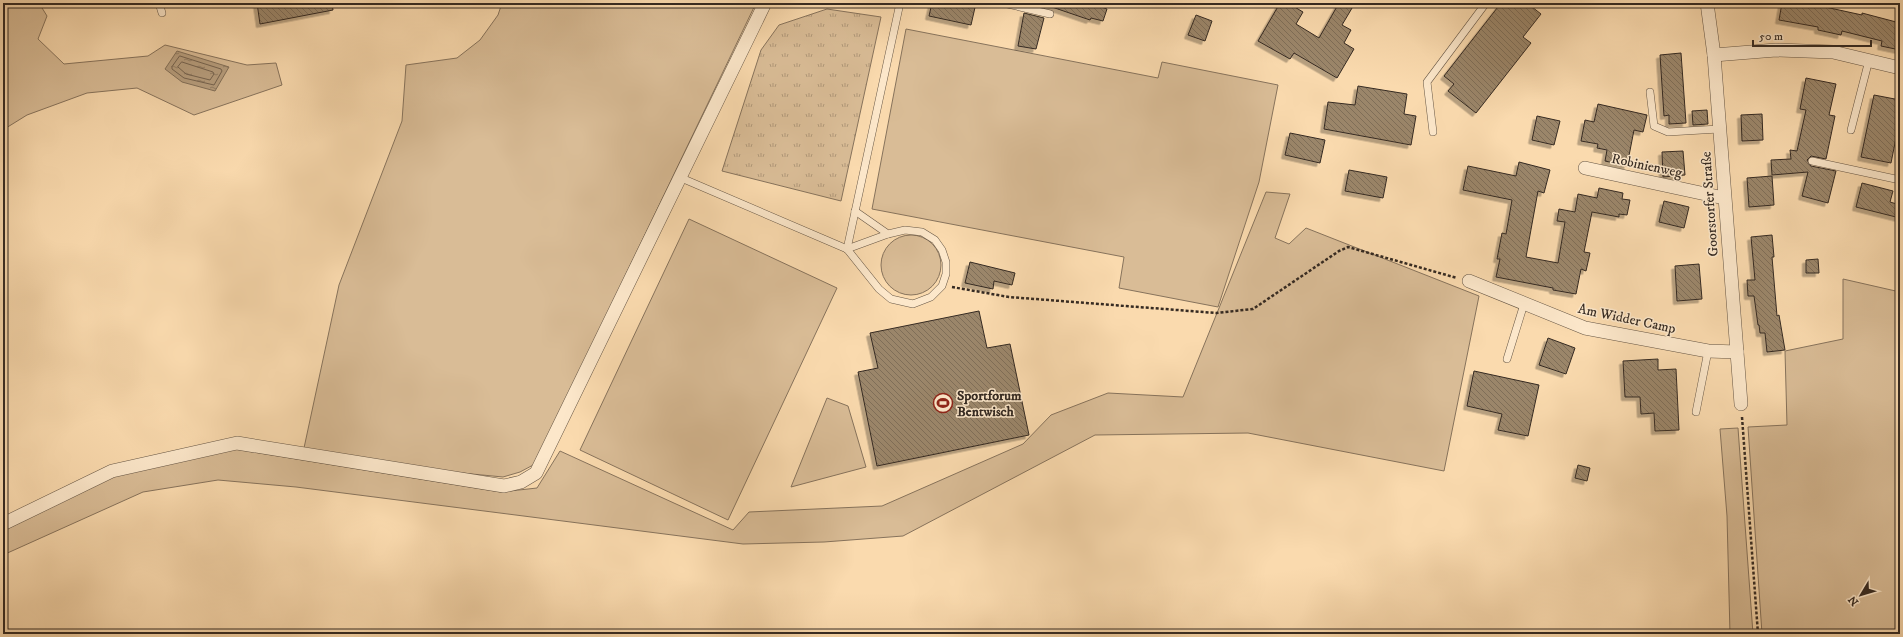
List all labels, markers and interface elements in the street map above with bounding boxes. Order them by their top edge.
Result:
scale bar [1753,22,1871,48]
text: 50 m [1759,29,1783,44]
street label: Robinienweg [1610,150,1684,182]
street label: Goorstorfer Straße [1697,151,1723,257]
street label: Am Widder Camp [1576,300,1677,338]
place label: Sportforum Bentwisch [957,387,1022,421]
sports icon: Sportforum Bentwisch [932,392,954,414]
north arrow [1841,575,1881,615]
text: N [1846,593,1862,608]

